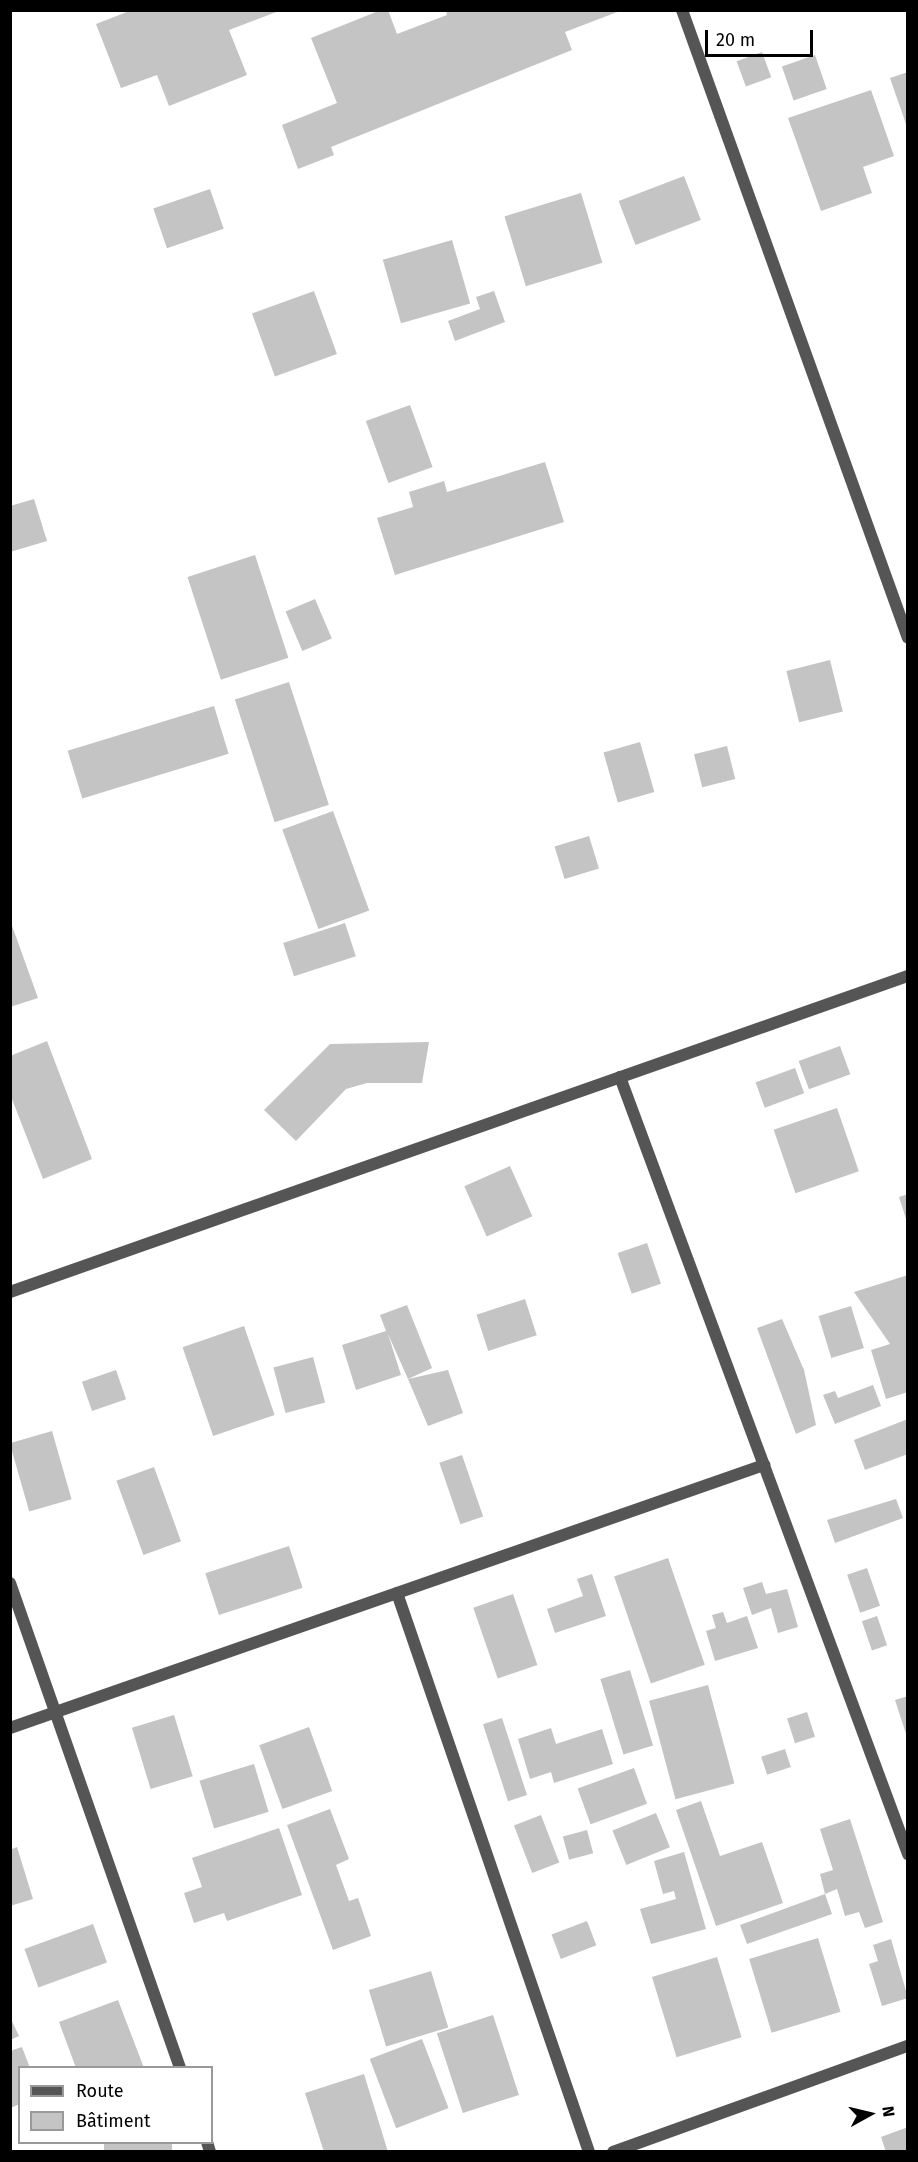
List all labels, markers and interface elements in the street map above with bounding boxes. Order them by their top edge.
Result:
scale bar [708,18,816,56]
text: 20 m [716,29,755,51]
legend [18,2066,213,2144]
text: Route [76,2080,124,2102]
north arrow [840,2084,900,2144]
text: N [878,2105,898,2118]
text: Bâtiment [76,2110,151,2132]

